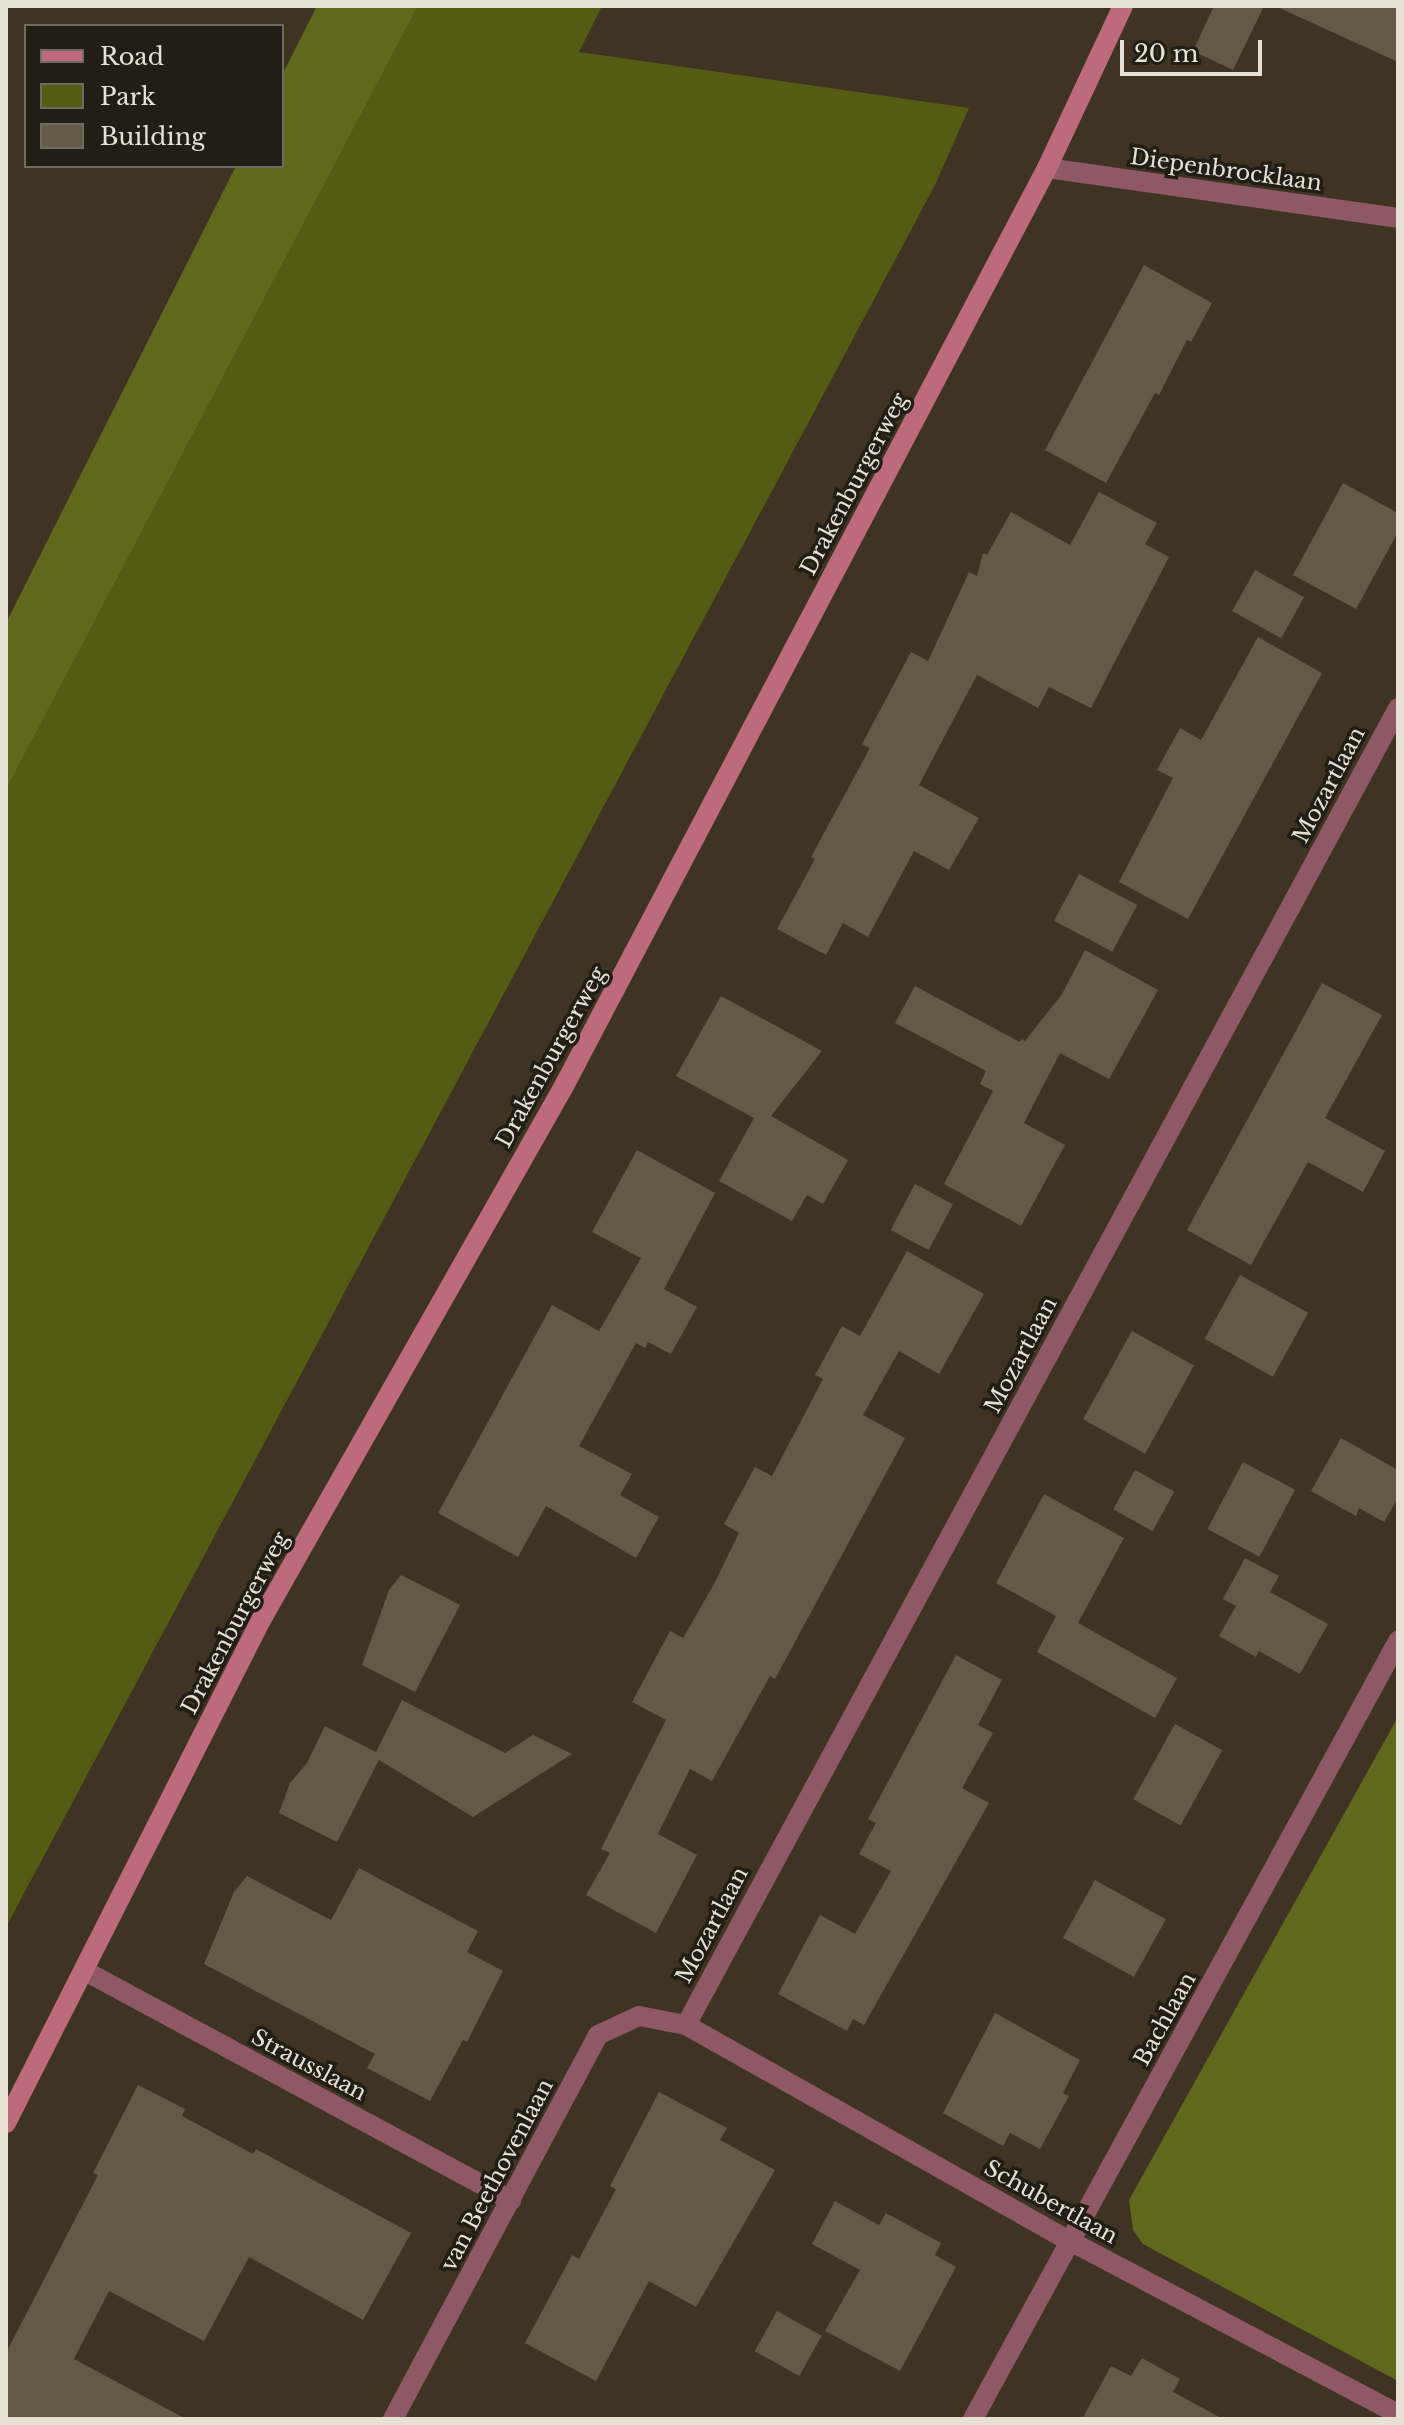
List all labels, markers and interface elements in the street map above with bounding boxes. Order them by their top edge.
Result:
legend [24,24,284,168]
scale bar [1124,24,1266,74]
text: 20 m [1134,39,1199,68]
text: Road [100,42,164,71]
text: Park [100,82,156,111]
text: Building [100,122,206,151]
street label: Diepenbrocklaan [1128,143,1324,197]
street label: Drakenburgerweg [795,388,913,580]
street label: Mozartlaan [1287,722,1371,848]
street label: Drakenburgerweg [490,962,612,1152]
street label: Mozartlaan [979,1292,1063,1418]
street label: Drakenburgerweg [176,1527,294,1719]
street label: Mozartlaan [670,1862,754,1988]
street label: Bachlaan [1129,1968,1201,2070]
street label: Strausslaan [247,2024,371,2106]
street label: van Beethovenlaan [435,2074,559,2276]
street label: Schubertlaan [980,2154,1122,2250]

